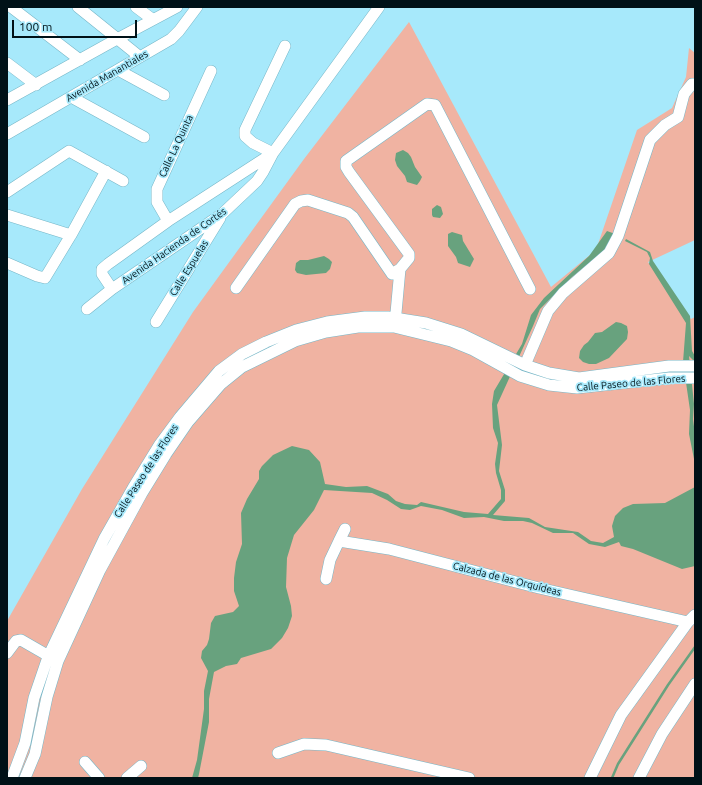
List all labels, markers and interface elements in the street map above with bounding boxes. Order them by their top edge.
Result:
scale bar [14,12,139,38]
text: 100 m [19,20,52,33]
street label: Avenida Manantiales [64,48,150,104]
street label: Calle La Quinta [156,113,196,179]
street label: Avenida Hacienda de Cortés [119,205,229,287]
street label: Calle Espuelas [167,238,211,298]
street label: Calle Paseo de las Flores [576,372,686,394]
street label: Calle Paseo de las Flores [111,422,181,520]
street label: Calzada de las Orquídeas [452,560,562,598]

